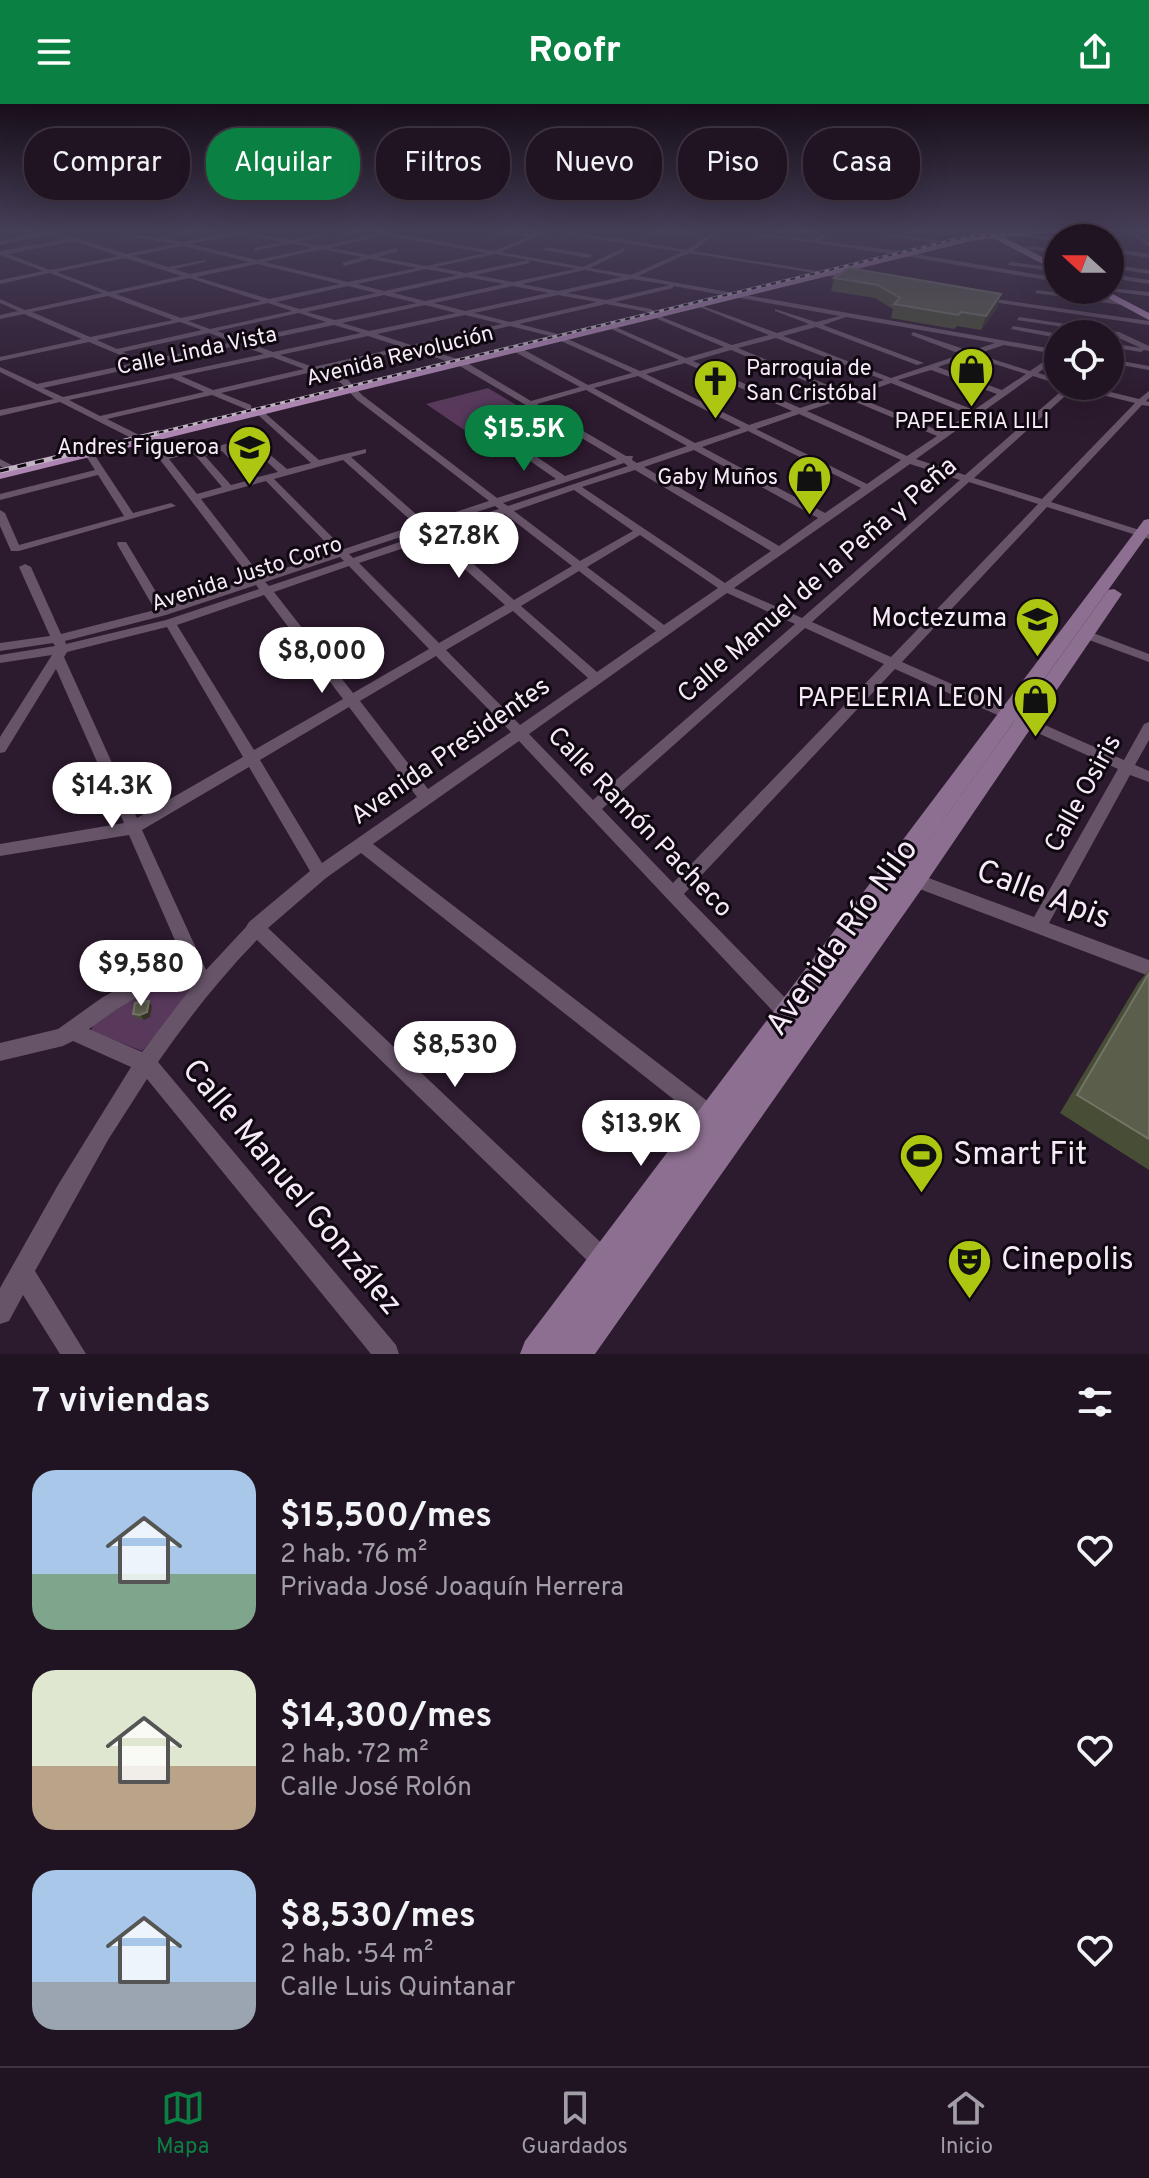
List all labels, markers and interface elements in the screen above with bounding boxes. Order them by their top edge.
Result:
text: Roofr [528,29,621,75]
icon: menu [32,30,76,74]
icon: share [1073,30,1117,74]
chip: Comprar [24,128,190,200]
chip: Alquilar [206,128,360,200]
chip: Filtros [376,128,510,200]
chip: Nuevo [526,128,662,200]
chip: Piso [678,128,787,200]
chip: Casa [803,128,920,200]
north arrow [1044,224,1124,304]
map controls [1044,224,1124,400]
button: locate [1044,320,1124,400]
street label: Avenida Revolución [303,321,497,393]
street label: Calle Linda Vista [115,322,279,382]
shop icon: PAPELERIA LILI [948,345,996,408]
place label: Parroquia de San Cristóbal [746,356,877,408]
church icon: Parroquia de San Cristóbal [691,358,739,421]
pin: $15.5K [459,405,589,473]
place label: PAPELERIA LILI [895,409,1049,436]
text: $15.5K [483,414,565,447]
school or university icon: Andres Figueroa [226,424,274,487]
place label: Andres Figueroa [57,435,219,462]
street label: Calle Manuel de la Peña y Peña [671,451,965,711]
shop icon: Gaby Muños [785,454,833,517]
place label: Gaby Muños [657,465,778,492]
pin: $27.8K [394,512,524,580]
text: $27.8K [418,521,500,554]
street label: Avenida Justo Corro [148,531,346,619]
school or university icon: Moctezuma [1014,595,1062,658]
place label: Moctezuma [871,603,1007,636]
pin: $8,000 [257,627,387,695]
text: $8,000 [277,636,367,669]
street label: Avenida Presidentes [345,671,557,833]
shop icon: PAPELERIA LEON [1011,675,1059,738]
place label: PAPELERIA LEON [798,683,1004,716]
street label: Calle Ramón Pacheco [539,721,739,925]
street label: Calle Osiris [1038,729,1130,859]
pin: $14.3K [47,762,177,830]
text: $14.3K [71,771,153,804]
street label: Avenida Río Nilo [758,832,928,1044]
street label: Calle Apis [970,852,1116,940]
pin: $9,580 [76,940,206,1008]
text: $9,580 [97,949,185,982]
pin: $8,530 [390,1021,520,1089]
text: $8,530 [412,1030,498,1063]
street label: Calle Manuel González [172,1052,410,1324]
pin: $13.9K [576,1100,706,1168]
text: $13.9K [600,1109,682,1142]
sports icon: Smart Fit [898,1132,946,1195]
place label: Smart Fit [953,1136,1087,1176]
theatre icon: Cinepolis [946,1237,994,1300]
place label: Cinepolis [1001,1241,1134,1281]
icon: filters [1073,1380,1117,1424]
text: 7 viviendas [32,1381,211,1424]
text: $15,500/mes [280,1496,492,1539]
icon: home [96,1502,192,1598]
icon: heart [1073,1528,1117,1572]
text: 2 hab. · 76 m² [280,1539,427,1572]
text: Privada José Joaquín Herrera [280,1572,624,1605]
text: $14,300/mes [280,1696,492,1739]
icon: home [96,1702,192,1798]
icon: heart [1073,1728,1117,1772]
text: 2 hab. · 72 m² [280,1739,429,1772]
text: Calle José Rolón [280,1772,472,1805]
text: $8,530/mes [280,1896,476,1939]
icon: home [96,1902,192,1998]
icon: heart [1073,1928,1117,1972]
text: 2 hab. · 54 m² [280,1939,433,1972]
text: Calle Luis Quintanar [280,1972,515,2005]
tab: Mapa [156,2086,209,2161]
tab: Guardados [521,2086,628,2161]
tab: Inicio [940,2086,993,2161]

